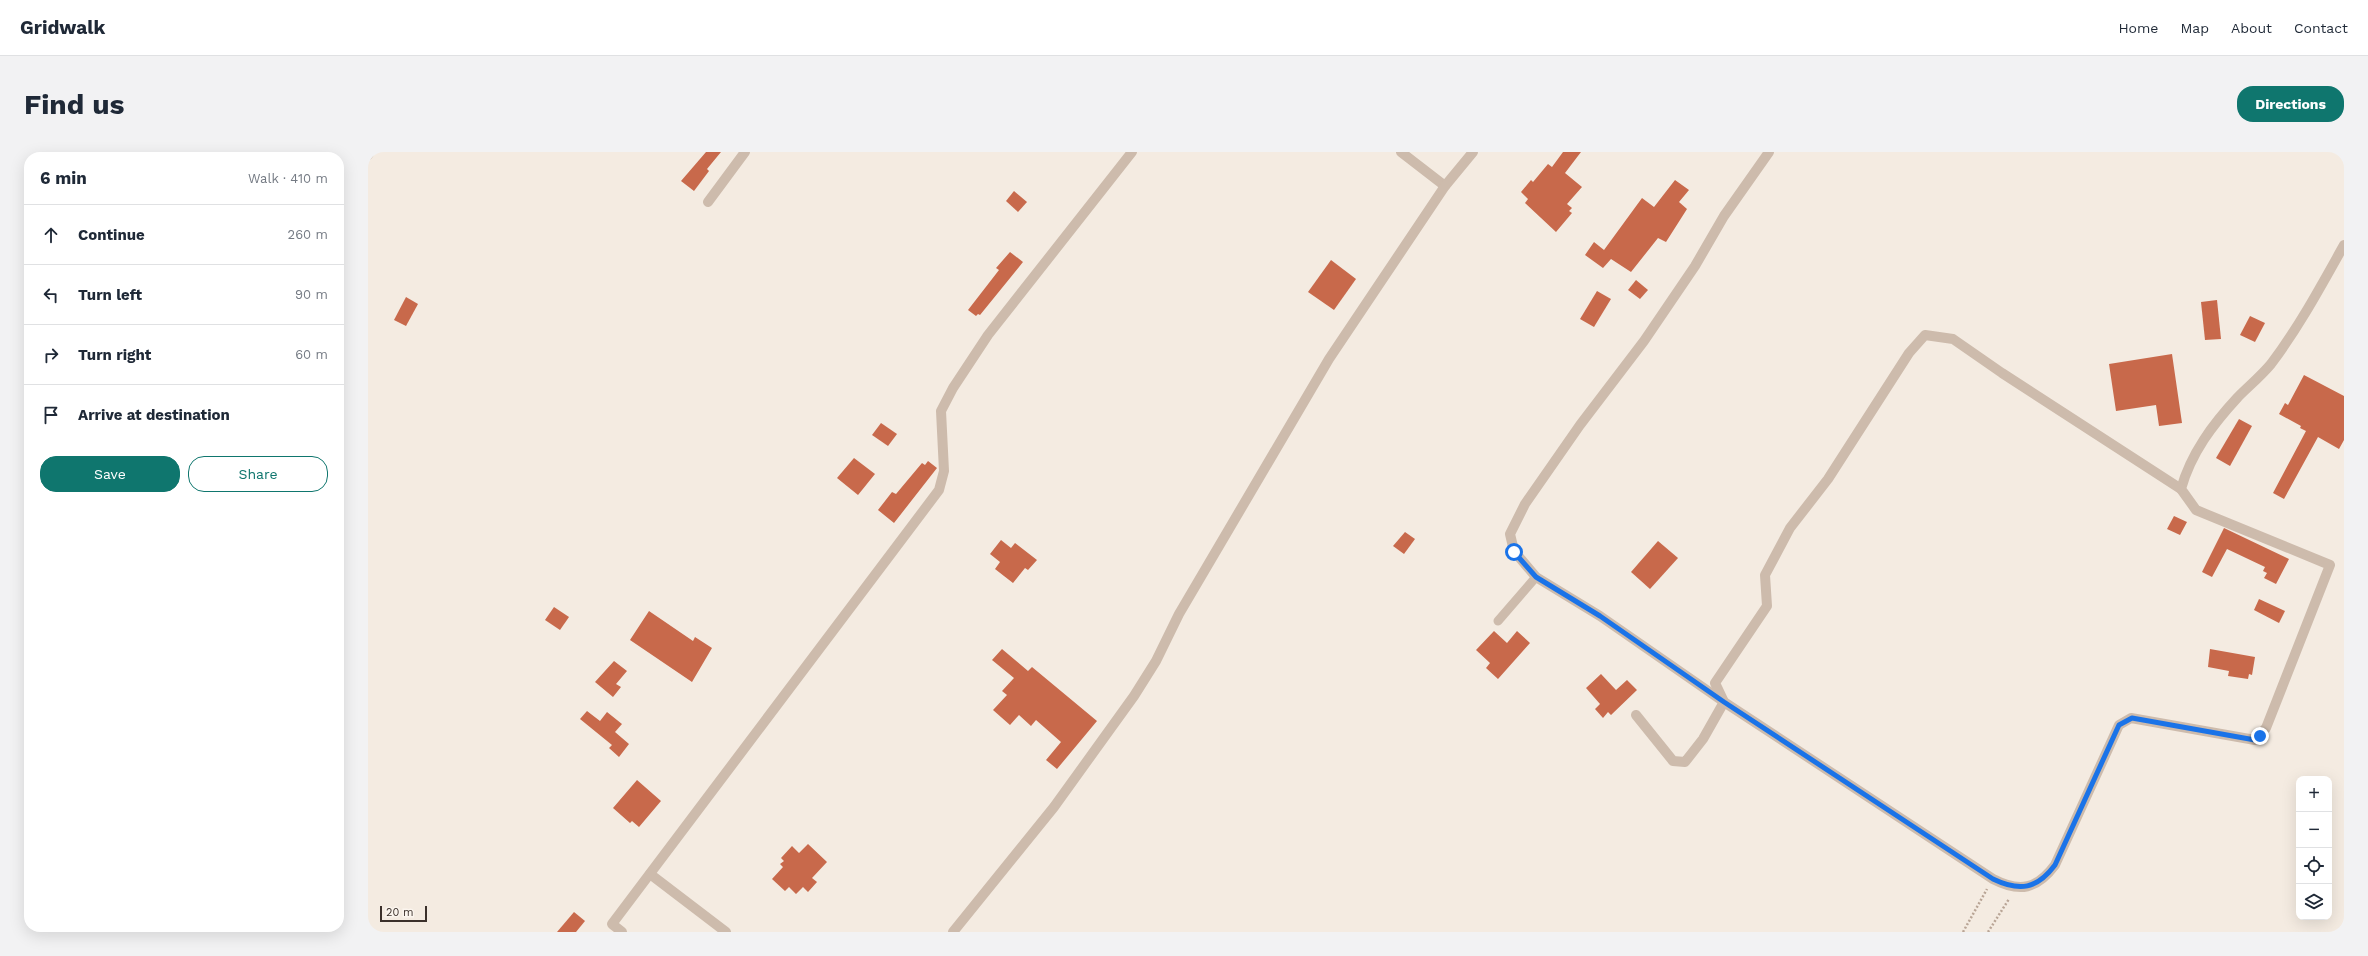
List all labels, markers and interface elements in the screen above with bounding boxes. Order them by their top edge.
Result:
text: Gridwalk [20,16,105,39]
text: Home [2118,20,2158,36]
text: Map [2180,20,2209,36]
text: About [2231,20,2272,36]
text: Contact [2294,20,2348,36]
button: Directions [2237,86,2344,122]
text: Find us [24,88,124,121]
text: 6 min [40,168,87,188]
text: Walk · 410 m [248,171,328,186]
icon: ahead [40,224,62,246]
text: Continue [78,226,145,244]
text: 260 m [288,227,328,242]
icon: left [40,284,62,306]
text: Turn left [78,286,142,304]
text: 90 m [295,287,328,302]
icon: right [40,344,62,366]
text: Turn right [78,346,151,364]
text: 60 m [295,347,328,362]
icon: arrive [40,404,62,426]
text: Arrive at destination [78,406,230,424]
button: Save [40,456,180,492]
button: Share [188,456,328,492]
route start [1505,543,1523,561]
route end [2251,727,2269,745]
map controls [2296,776,2332,920]
button: + [2296,776,2332,812]
button: − [2296,812,2332,848]
button: locate [2296,848,2332,884]
button: layers [2296,884,2332,920]
scale bar [380,904,427,923]
text: 20 m [386,906,414,919]

